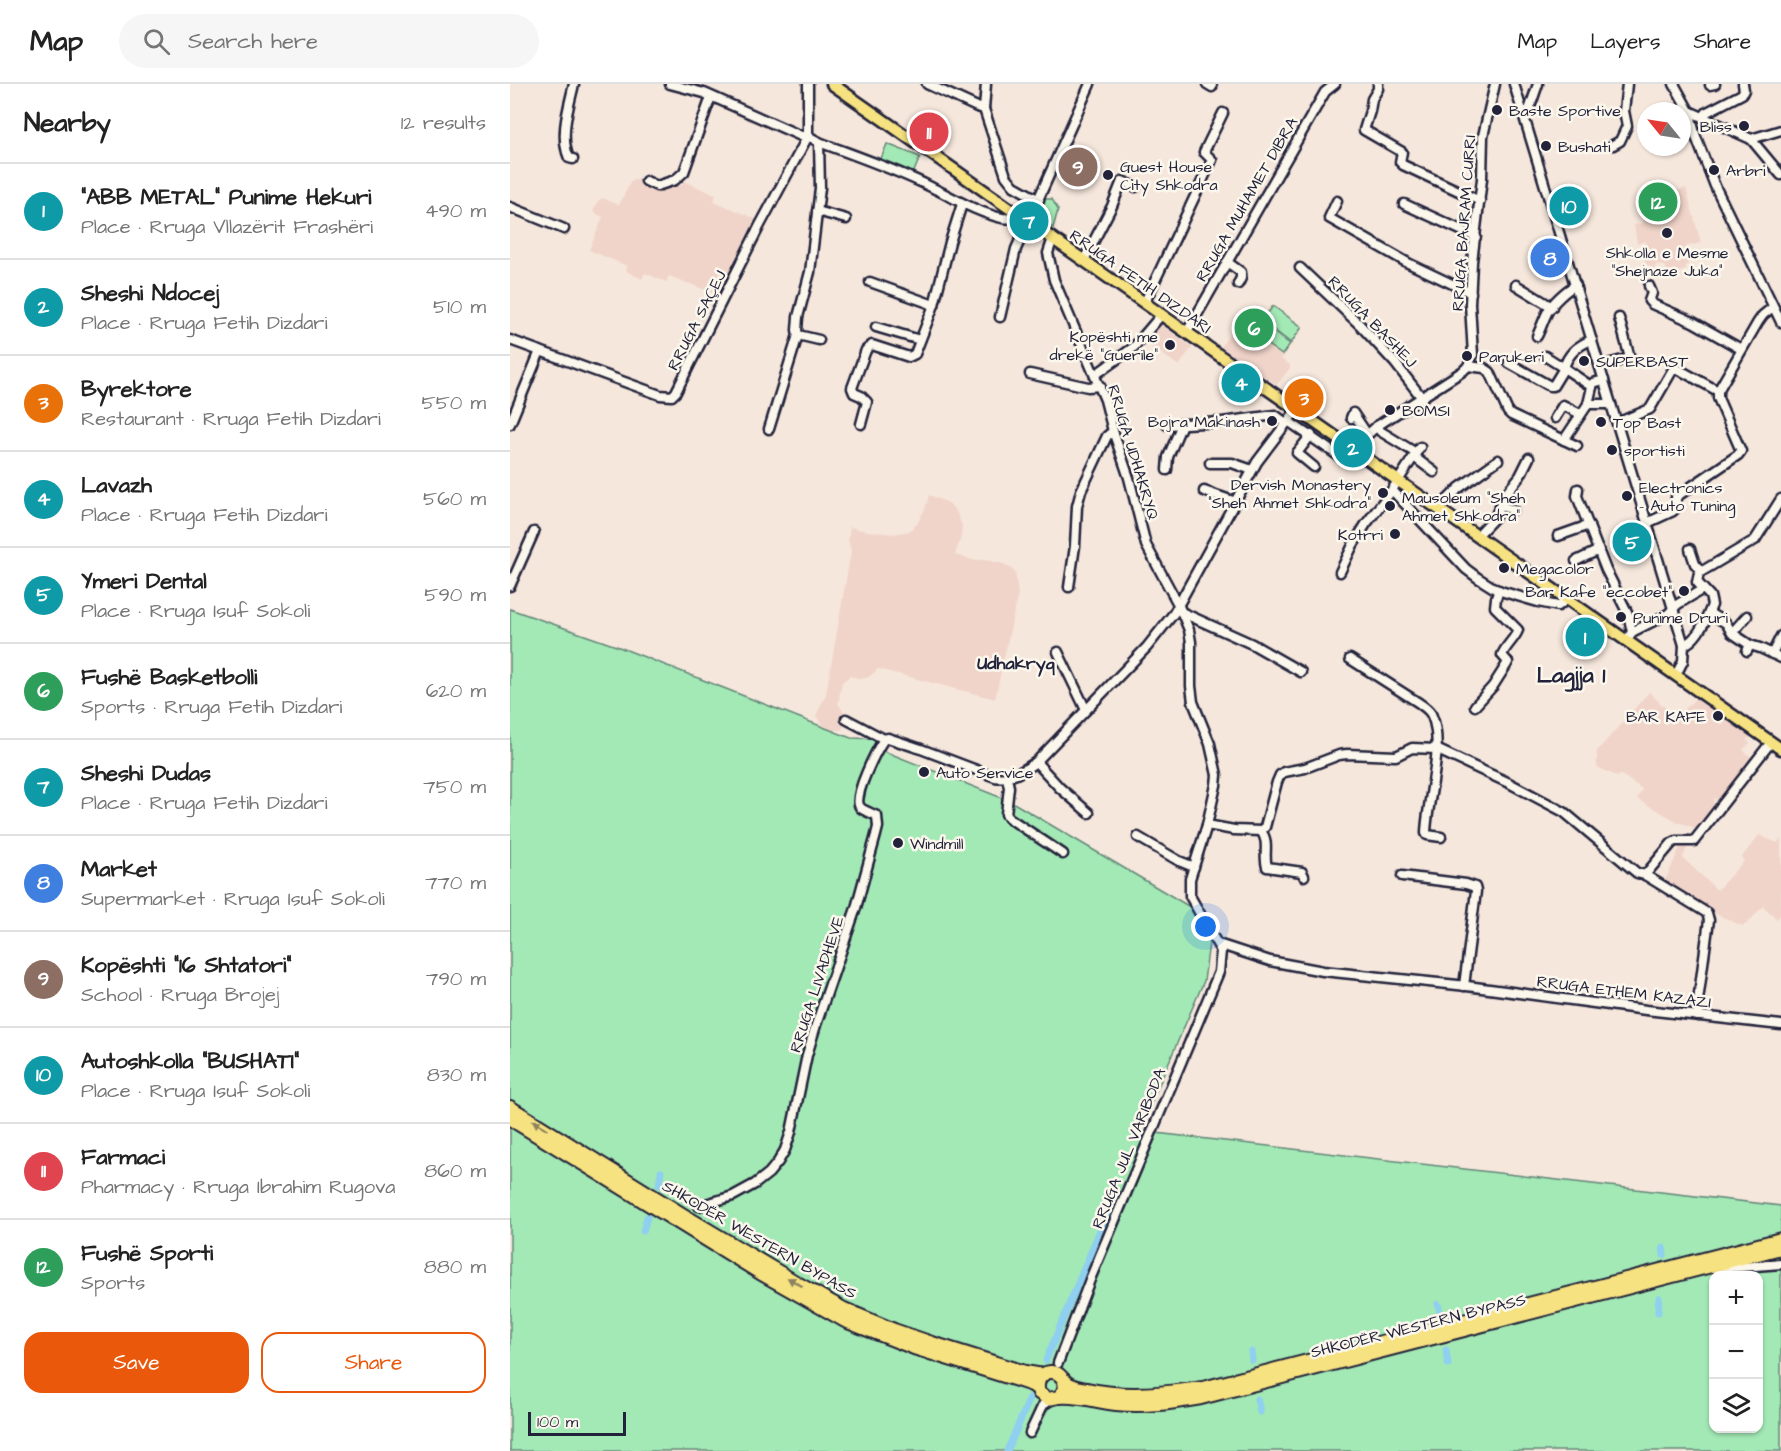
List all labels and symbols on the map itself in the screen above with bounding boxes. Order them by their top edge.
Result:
place label: Baste Sportive [1509,100,1621,122]
north arrow [1637,102,1691,156]
marker: Baste Sportive [1490,103,1504,117]
pin: 11 [910,110,948,154]
street label: RRUGA MUHAMET DIBRA [1191,113,1303,286]
place label: Bliss [1700,116,1732,138]
marker: Bliss [1737,119,1751,133]
street label: RRUGA BAJRAM CURRI [1447,134,1481,312]
place label: Bushati [1558,136,1611,158]
marker: Bushati [1539,139,1553,153]
pin: 9 [1058,144,1098,190]
place label: Guest House City Shkodra [1120,156,1218,197]
place label: Arbri [1726,160,1766,182]
marker: Arbri [1707,163,1721,177]
marker: Guest House City Shkodra [1101,168,1115,182]
pin: 12 [1638,180,1678,224]
pin: 10 [1550,184,1588,228]
pin: 7 [1010,198,1048,244]
street label: RRUGA FETIH DIZDARI [1065,225,1216,339]
marker: Shkolla e Mesme "Shejnaze Juka" [1660,226,1674,240]
pin: 8 [1530,236,1570,280]
place label: Shkolla e Mesme "Shejnaze Juka" [1606,242,1729,282]
street label: RRUGA SAÇEJ [662,266,732,374]
street label: RRUGA BASHEJ [1323,271,1422,373]
pin: 6 [1234,306,1274,350]
place label: Kopështi me drekë "Guerile" [1050,326,1158,366]
marker: Kopështi me drekë "Guerile" [1163,338,1177,352]
place label: Parukeri [1479,346,1545,368]
marker: Parukeri [1460,349,1474,363]
place label: SUPERBAST [1596,351,1688,373]
marker: SUPERBAST [1577,354,1591,368]
pin: 4 [1222,360,1260,406]
pin: 3 [1284,376,1324,420]
street label: RRUGA UDHAKRYQ [1102,382,1164,522]
place label: BOMSI [1402,400,1450,422]
marker: BOMSI [1383,403,1397,417]
place label: Bojra Makinash [1148,411,1260,433]
place label: Top Bast [1613,412,1682,434]
marker: Bojra Makinash [1265,414,1279,428]
marker: Top Bast [1594,415,1608,429]
pin: 2 [1334,426,1372,470]
place label: sportisti [1624,440,1685,462]
marker: sportisti [1605,443,1619,457]
place label: Dervish Monastery "Sheh Ahmet Shkodra" [1208,474,1371,514]
place label: Electronics - Auto Tuning [1639,477,1735,518]
marker: Dervish Monastery "Sheh Ahmet Shkodra" [1376,486,1390,500]
place label: Mausoleum "Sheh Ahmet Shkodra" [1402,487,1525,527]
marker: Electronics - Auto Tuning [1620,489,1634,503]
marker: Mausoleum "Sheh Ahmet Shkodra" [1383,499,1397,513]
pin: 5 [1612,520,1652,564]
place label: Kotrri [1338,524,1384,546]
marker: Kotrri [1388,527,1402,541]
place label: Megacolor [1516,558,1594,581]
marker: Megacolor [1497,561,1511,575]
place label: Bar Kafe "eccobet" [1525,581,1672,603]
marker: Bar Kafe "eccobet" [1677,584,1691,598]
place label: Punime Druri [1633,607,1728,629]
marker: Punime Druri [1614,610,1628,624]
pin: 1 [1566,614,1604,660]
district label: Udhakryq [977,651,1056,677]
district label: Lagjja 1 [1537,660,1605,692]
place label: BAR KAFE [1626,706,1707,728]
marker: BAR KAFE [1711,709,1725,723]
place label: Auto Service [936,762,1034,784]
marker: Auto Service [917,765,931,779]
place label: Windmill [910,833,964,855]
marker: Windmill [891,836,905,850]
your location [1191,912,1220,941]
street label: RRUGA LIVADHEVE [784,913,850,1055]
street label: RRUGA ETHEM KAZAZI [1535,970,1712,1014]
street label: RRUGA JUL VARIBODA [1087,1065,1171,1232]
one-way arrow [532,1120,548,1131]
street label: SHKODËR WESTERN BYPASS [658,1175,861,1305]
one-way arrow [786,1277,803,1287]
street label: SHKODËR WESTERN BYPASS [1308,1289,1528,1363]
scale bar [528,1409,626,1436]

